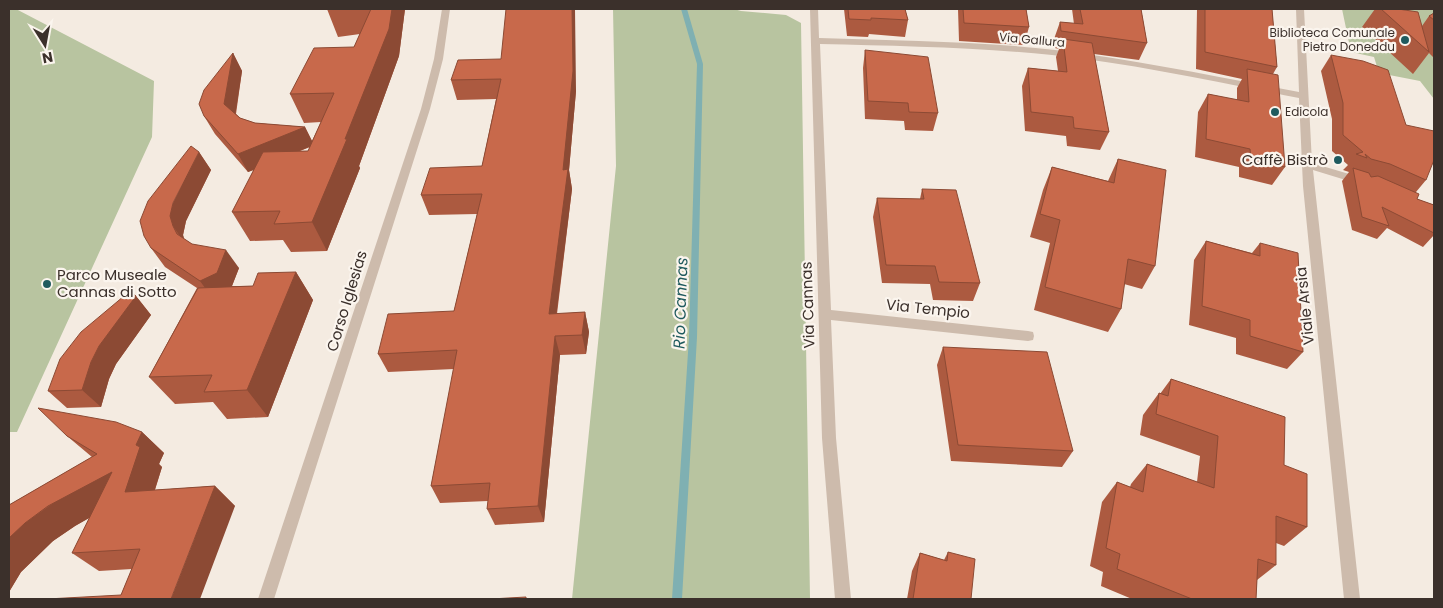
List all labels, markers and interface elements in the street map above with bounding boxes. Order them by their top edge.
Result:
north arrow [20,20,70,70]
place label: Biblioteca Comunale Pietro Doneddu [1269,24,1395,55]
street label: Via Gallura [998,28,1066,51]
marker: Biblioteca Comunale Pietro Doneddu [1399,34,1411,46]
text: N [40,47,55,69]
place label: Edicola [1285,103,1328,120]
marker: Edicola [1269,106,1281,118]
place label: Caffè Bistrò [1242,149,1328,170]
marker: Caffè Bistrò [1332,154,1344,166]
street label: Corso Iglesias [321,248,372,354]
water label: Rio Cannas [667,257,694,349]
street label: Via Cannas [795,261,820,349]
place label: Parco Museale Cannas di Sotto [57,264,177,302]
street label: Viale Arsia [1290,266,1319,346]
marker: Parco Museale Cannas di Sotto [41,278,53,290]
street label: Via Tempio [885,294,971,323]

